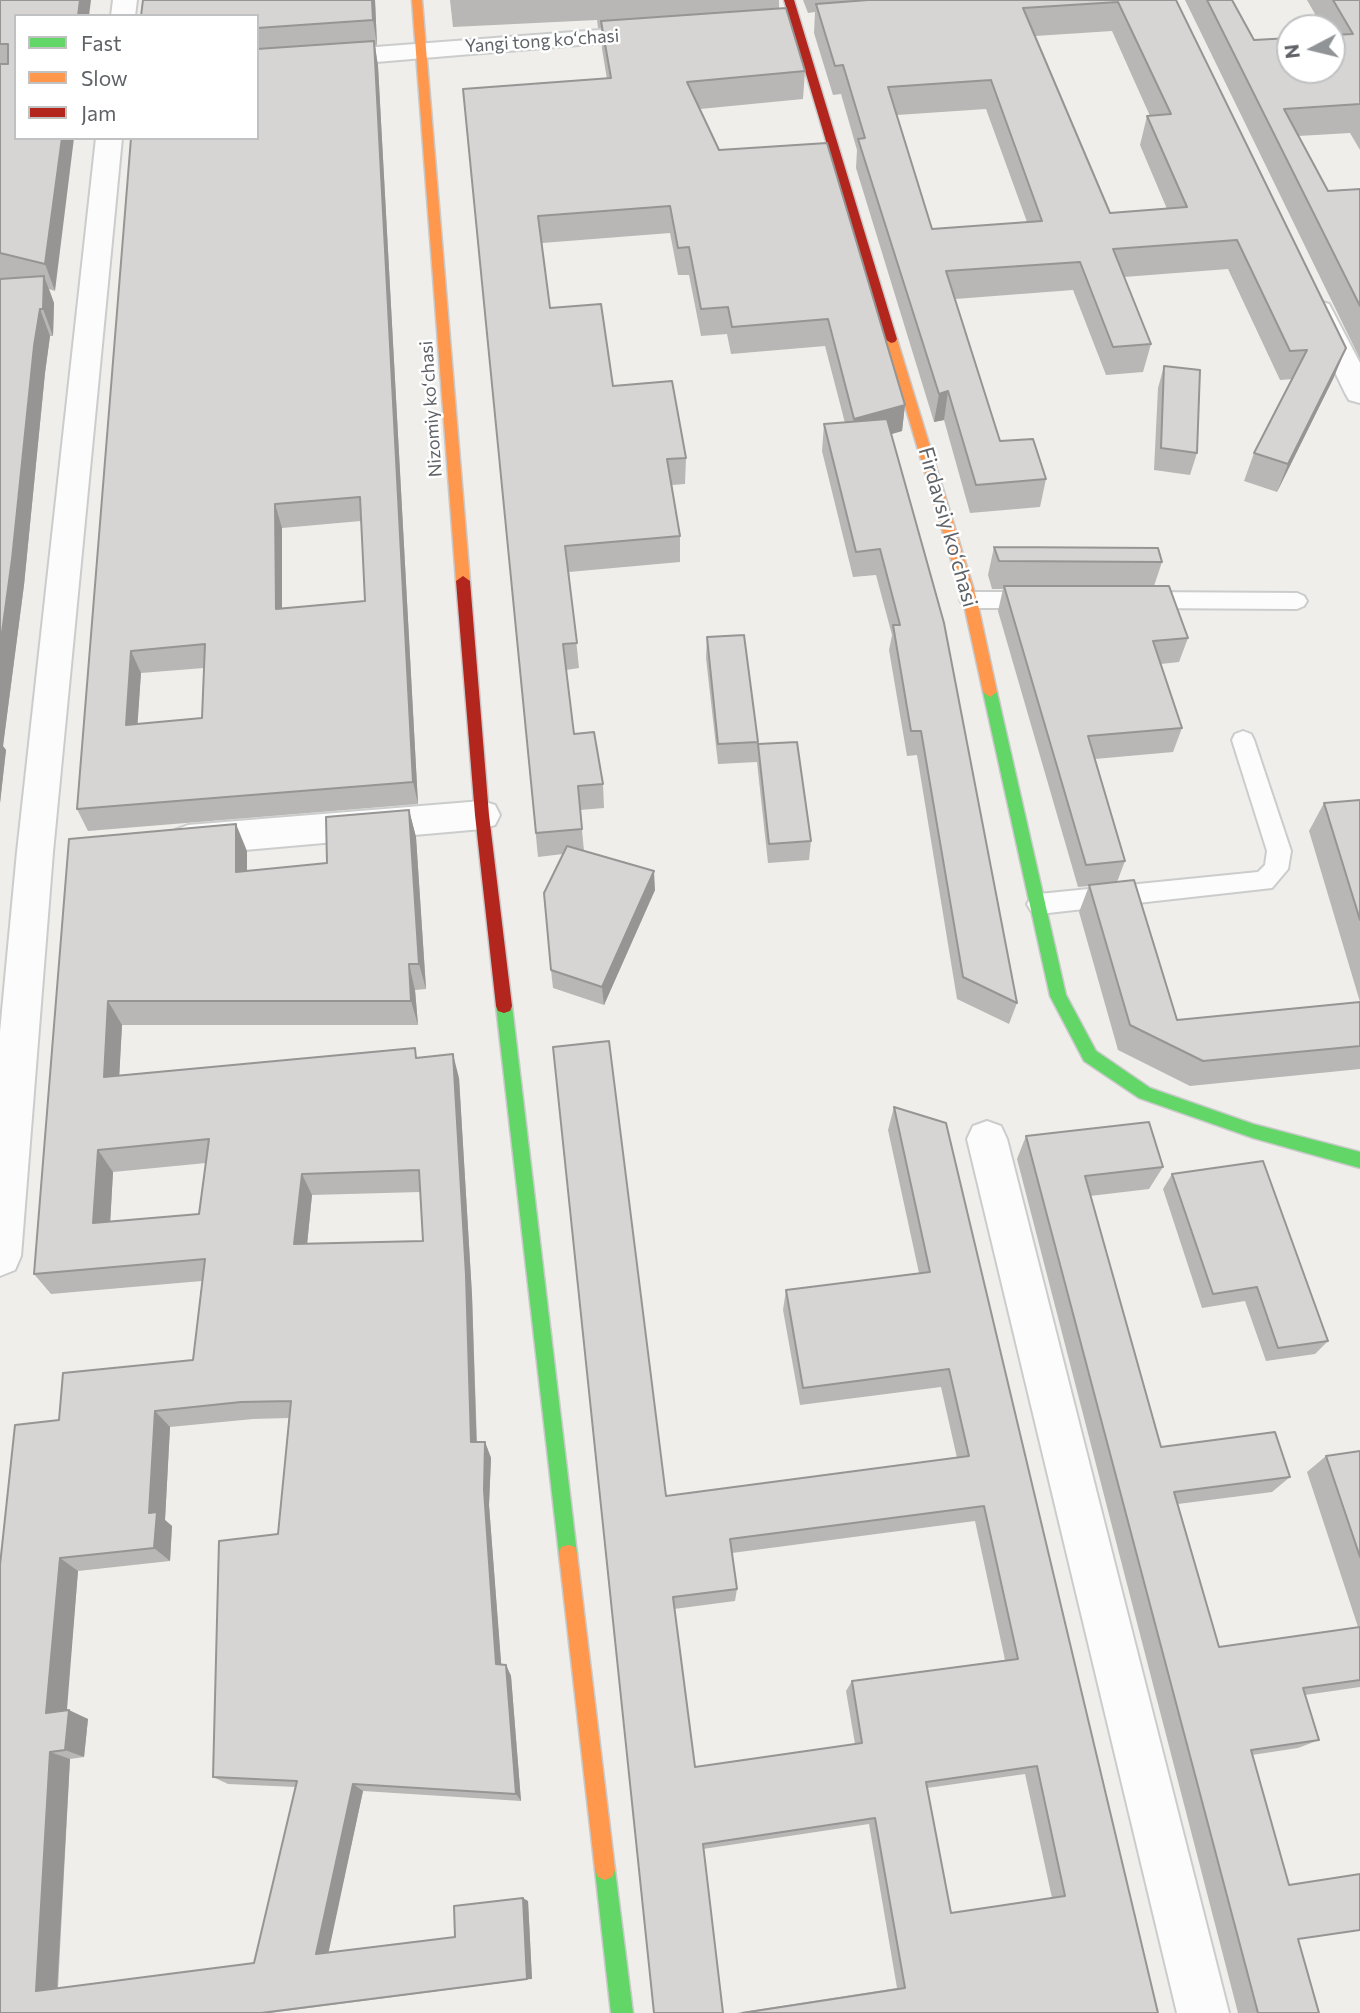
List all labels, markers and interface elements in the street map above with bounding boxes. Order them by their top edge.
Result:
legend [14,14,259,140]
north arrow [1276,14,1346,84]
street label: Yangi tong koʻchasi [464,25,620,57]
text: Fast [81,30,122,55]
text: N [1279,43,1304,60]
text: Slow [81,65,128,90]
text: Jam [81,100,116,125]
street label: Nizomiy koʻchasi [415,340,447,478]
street label: Firdavsiy koʻchasi [913,444,983,610]

